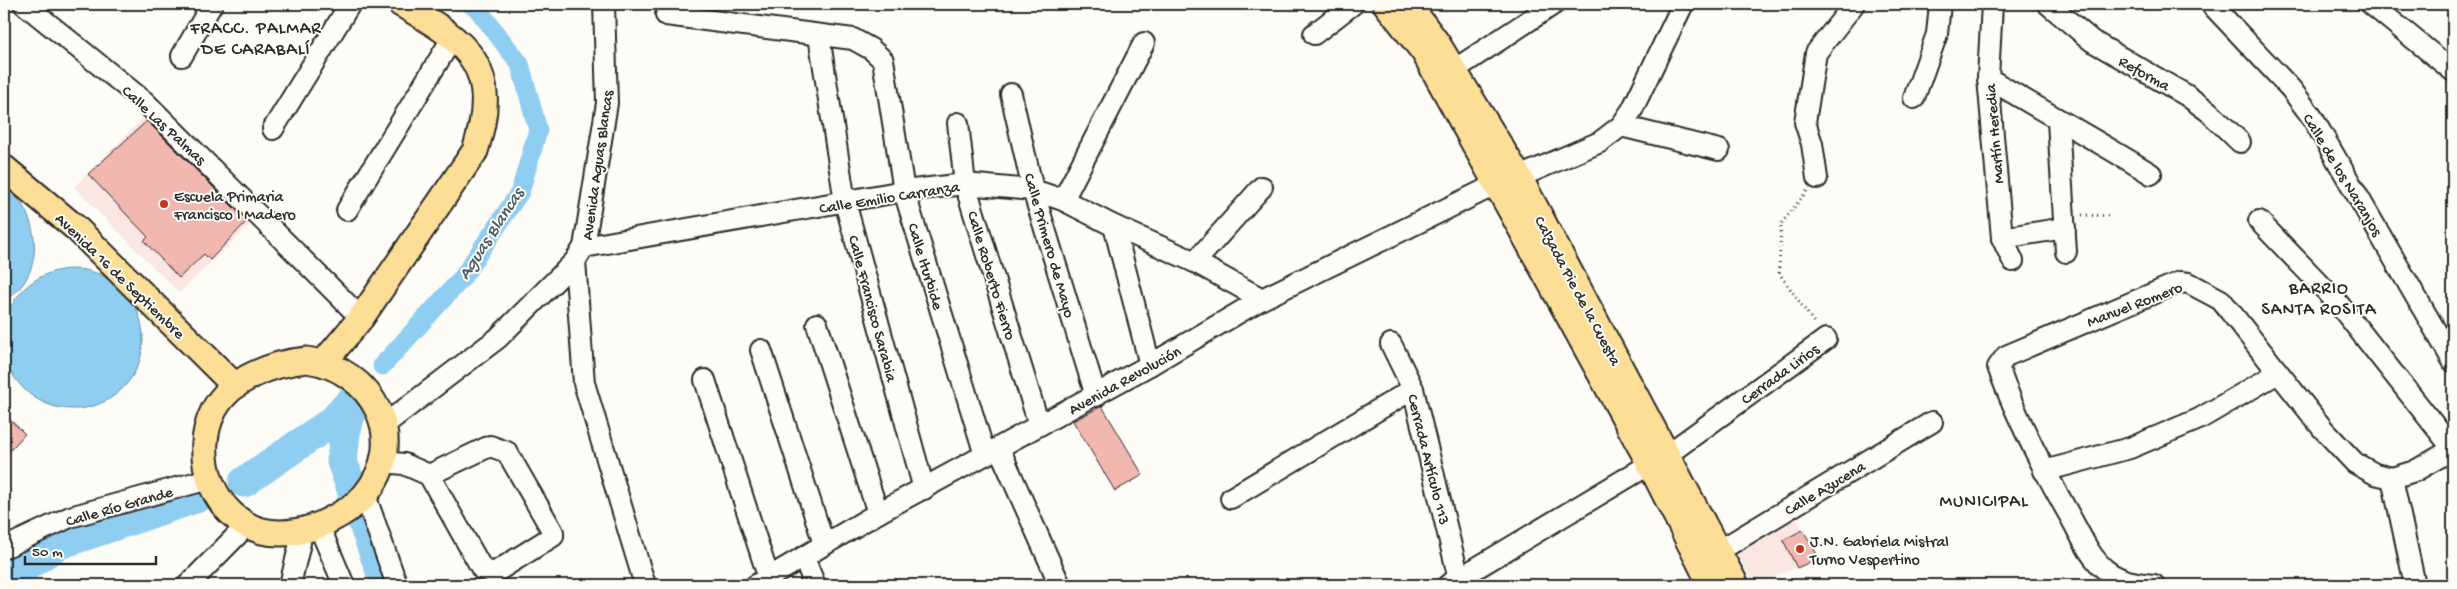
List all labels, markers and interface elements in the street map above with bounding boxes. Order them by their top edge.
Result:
district label: FRACC. PALMAR DE CARABALÍ [189,19,322,61]
street label: Reforma [2114,53,2173,97]
street label: Martín Heredia [1983,82,2010,184]
street label: Calle Las Palmas [116,83,210,171]
street label: Avenida Aguas Blancas [580,88,620,242]
street label: Calle de los Naranjos [2297,111,2386,242]
street label: Calle Primero de Mayo [1018,171,1077,320]
street label: Calle Emilio Carranza [818,179,962,220]
water label: Aguas Blancas [455,183,531,284]
place label: Escuela Primaria Francisco I Madero [173,189,296,226]
marker: Escuela Primaria Francisco I Madero [158,198,170,210]
street label: Calle Roberto Fierro [961,209,1018,343]
street label: Avenida 16 de Septiembre [50,211,188,345]
street label: Calzada Pie de la Cuesta [1528,214,1624,371]
street label: Calle Iturbide [901,221,946,313]
street label: Calle Francisco Sarabia [842,234,900,385]
street label: Manuel Romero [2085,279,2186,333]
district label: BARRIO SANTA ROSITA [2261,279,2377,321]
street label: Cerrada Lirios [1738,341,1825,411]
street label: Avenida Revolución [1066,343,1186,421]
street label: Cerrada Artículo 113 [1401,393,1452,527]
street label: Calle Azucena [1782,458,1871,522]
street label: Calle Río Grande [64,484,176,533]
district label: MUNICIPAL [1939,492,2029,513]
scale bar [25,534,156,566]
place label: J.N. Gabriela Mistral Turno Vespertino [1809,534,1949,571]
marker: J.N. Gabriela Mistral Turno Vespertino [1794,543,1806,555]
text: 50 m [32,544,63,562]

